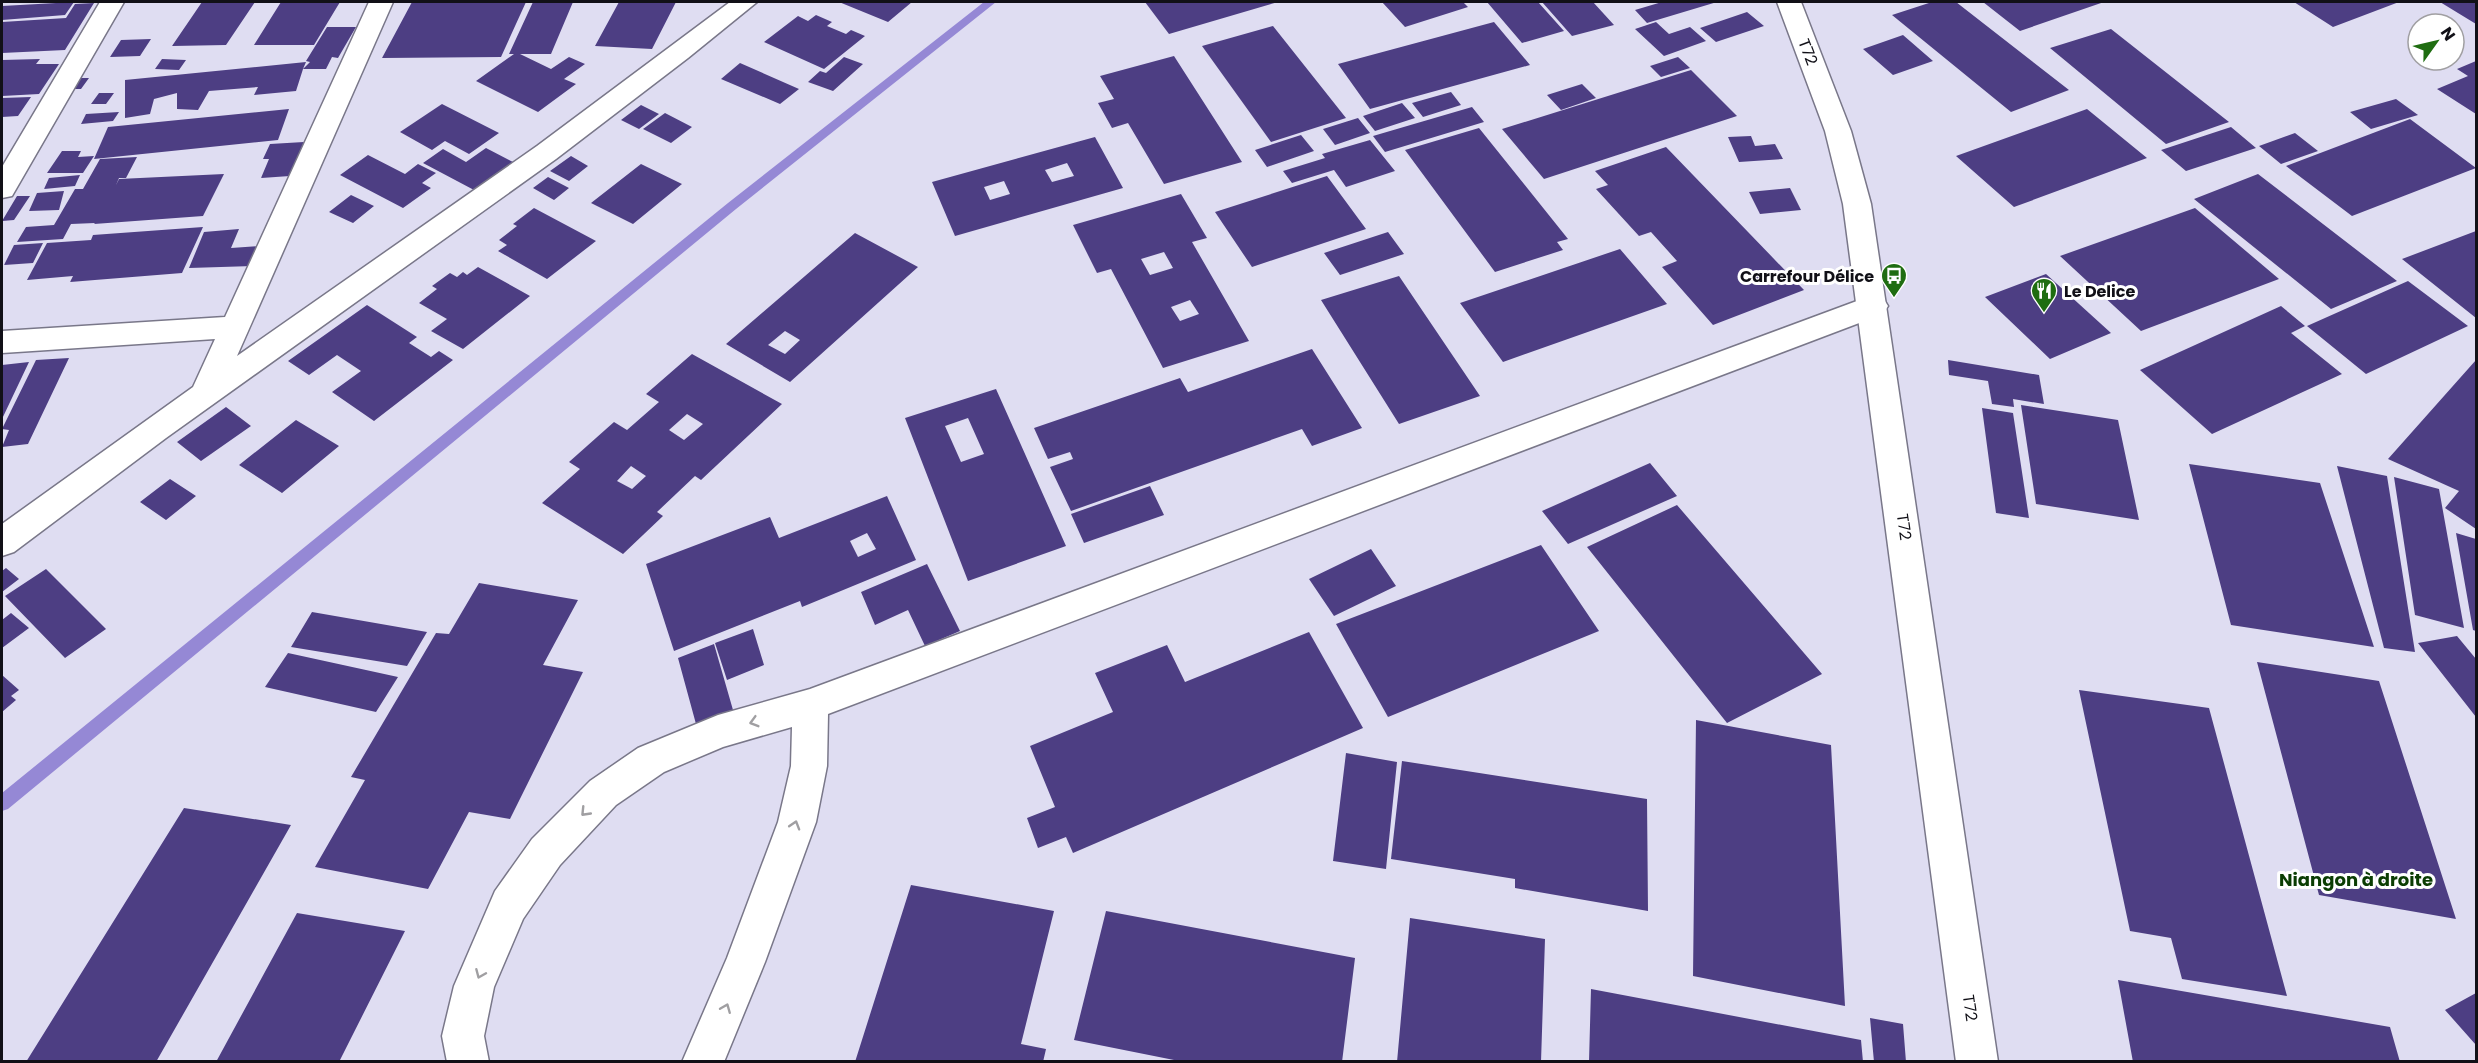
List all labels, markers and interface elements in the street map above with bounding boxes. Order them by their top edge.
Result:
north arrow [2406,12,2466,72]
text: N [2435,22,2461,45]
street label: T72 [1792,35,1824,69]
bus stop icon: Carrefour Délice [1879,261,1909,299]
place label: Carrefour Délice [1740,265,1874,288]
restaurant icon: Le Delice [2029,276,2059,314]
place label: Le Delice [2064,280,2135,303]
street label: T72 [1891,512,1917,542]
one-way arrow [749,714,759,727]
one-way arrow [581,805,592,816]
one-way arrow [788,820,800,831]
district label: Niangon à droite [2279,867,2433,892]
one-way arrow [475,968,487,979]
street label: T72 [1957,993,1983,1023]
one-way arrow [719,1003,731,1014]

